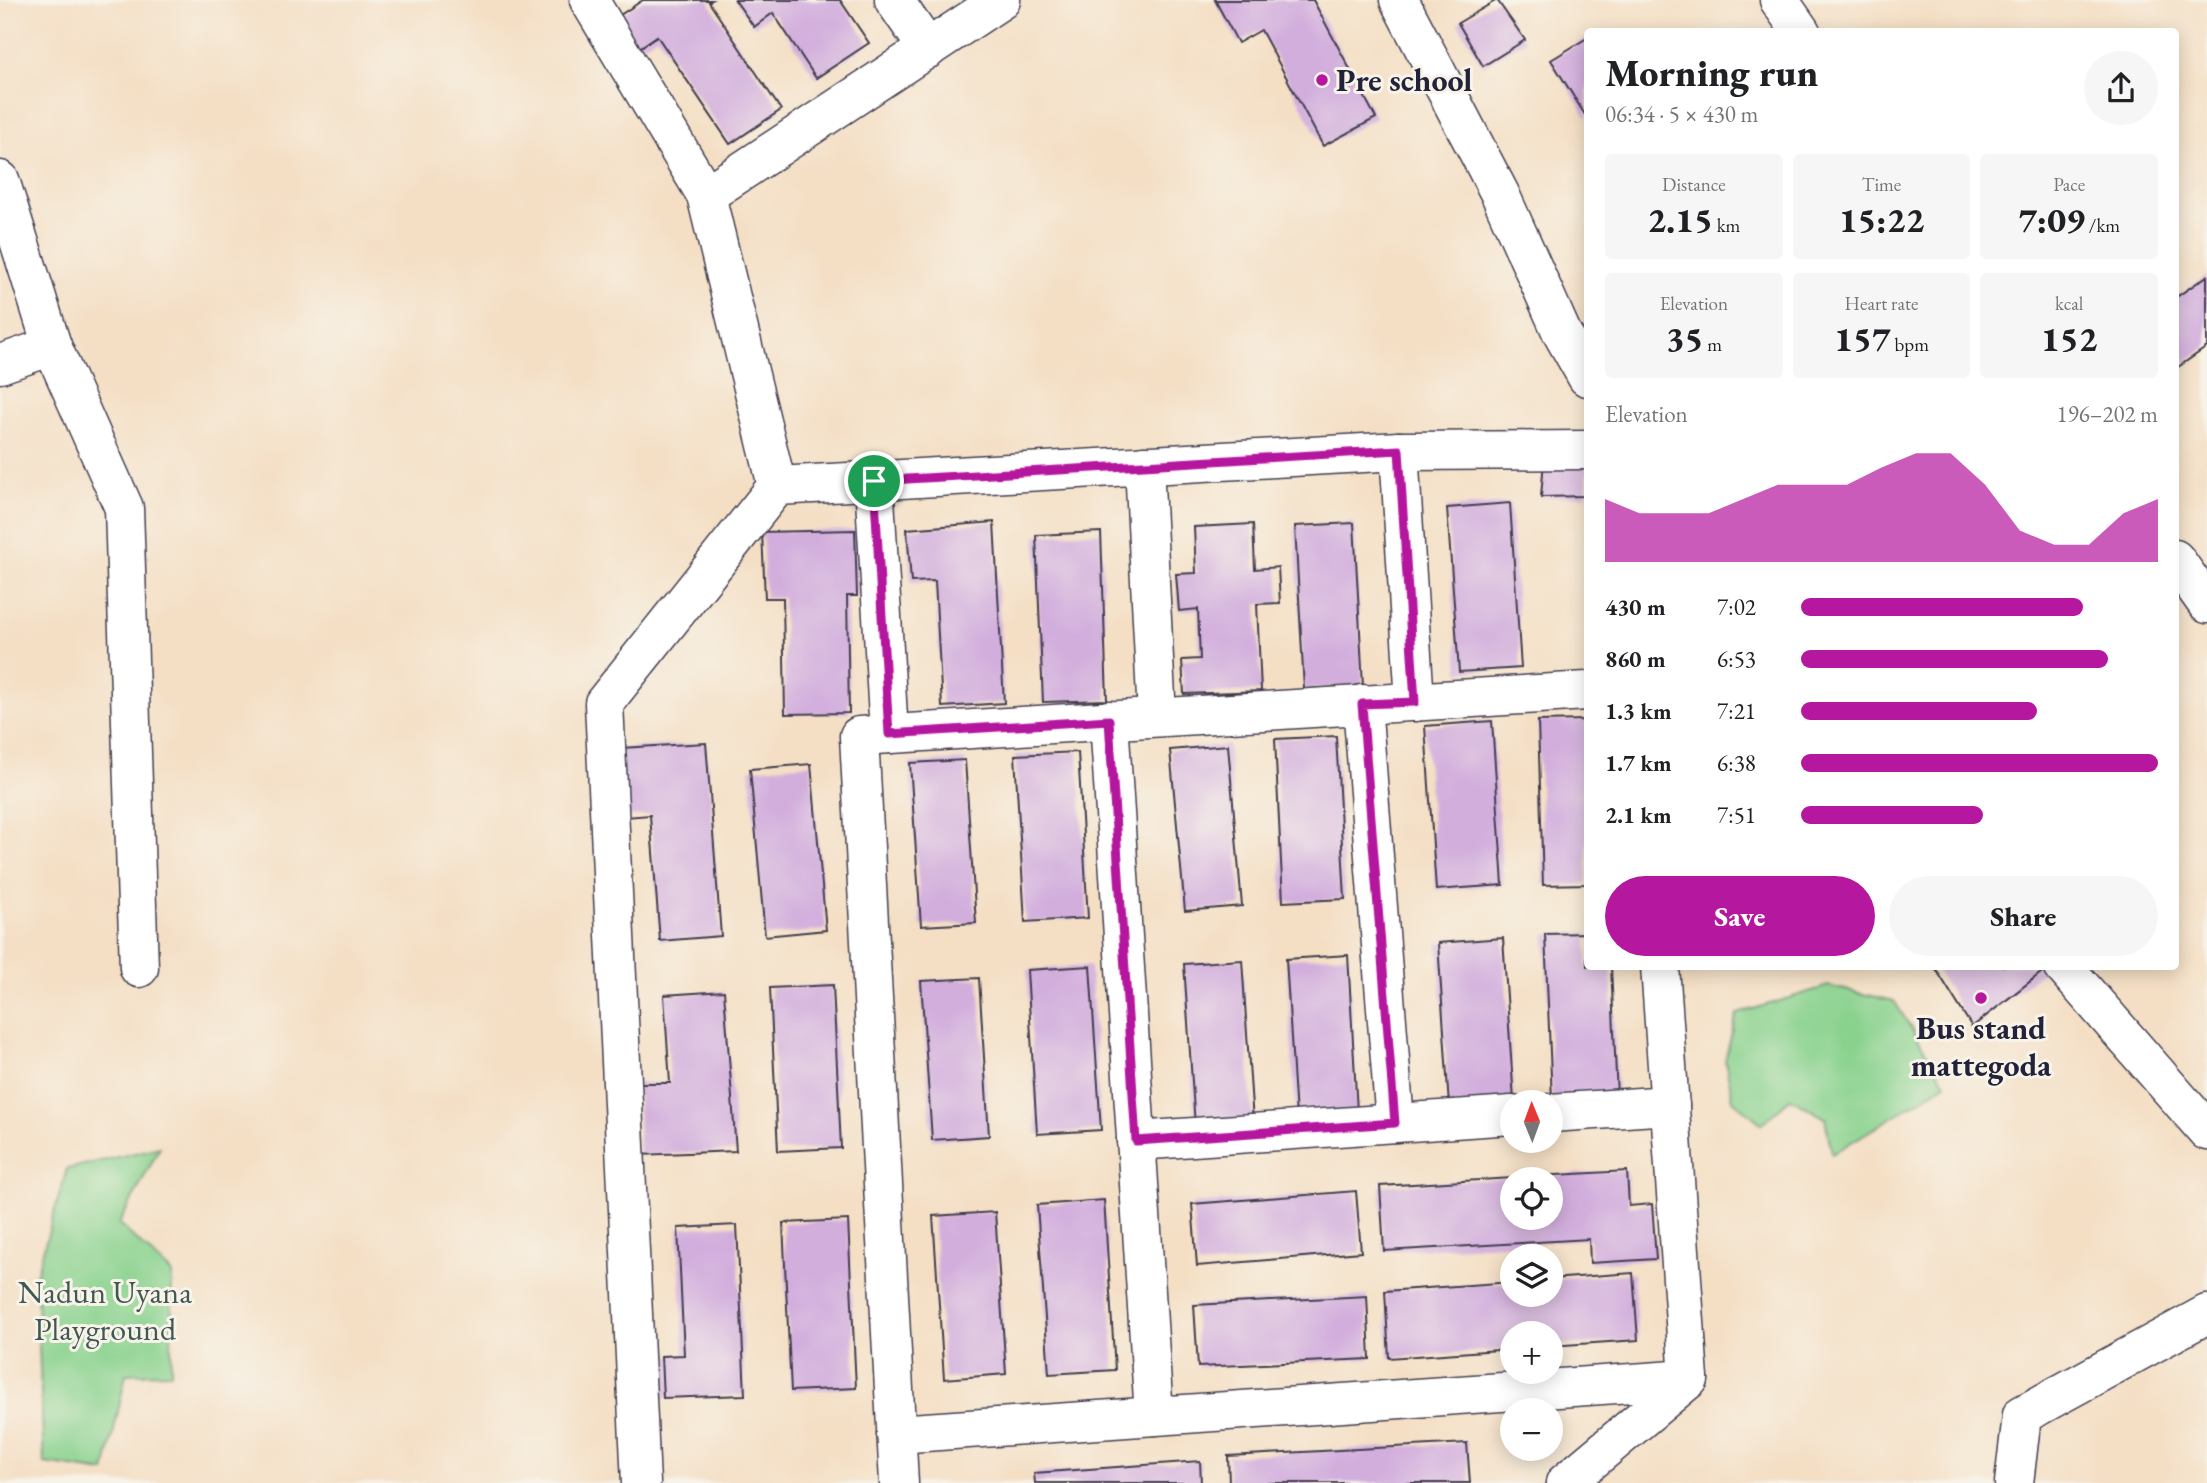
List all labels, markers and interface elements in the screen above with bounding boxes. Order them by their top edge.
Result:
text: Morning run [1605,48,1818,97]
button: share [2084,51,2158,125]
place label: Pre school [1336,59,1472,101]
marker: Pre school [1314,72,1330,88]
text: 06:34 · 5 × 430 m [1605,99,1758,129]
text: Distance [1662,172,1726,197]
text: Time [1862,172,1901,197]
text: Pace [2053,172,2085,197]
text: 2.15 [1647,197,1713,242]
text: 15:22 [1839,197,1924,242]
text: 7:09 [2018,197,2085,242]
text: km [1713,213,1740,238]
text: /km [2085,213,2120,238]
text: Elevation [1660,291,1728,316]
text: Heart rate [1845,291,1918,316]
text: kcal [2055,291,2083,316]
text: 35 [1666,316,1703,361]
text: 157 [1834,316,1891,361]
text: 152 [2041,316,2098,361]
text: m [1703,332,1722,357]
text: bpm [1891,332,1929,357]
text: Elevation [1605,399,1688,429]
text: 196–202 m [2057,399,2158,429]
pin [844,451,904,511]
icon: arrive [855,462,893,500]
text: 430 m [1605,592,1666,622]
text: 7:02 [1717,592,1756,622]
text: 860 m [1605,644,1666,674]
text: 6:53 [1717,644,1756,674]
text: 1.3 km [1605,696,1672,726]
text: 7:21 [1717,696,1756,726]
text: 1.7 km [1605,748,1672,778]
text: 6:38 [1717,748,1756,778]
text: 2.1 km [1605,800,1672,830]
text: 7:51 [1717,800,1756,830]
button: Save [1605,876,1875,956]
button: Share [1889,876,2158,956]
marker: Bus stand mattegoda [1973,990,1989,1006]
place label: Bus stand mattegoda [1911,1007,2052,1086]
north arrow [1500,1090,1563,1153]
map controls [1500,1090,1563,1461]
button: locate [1500,1167,1563,1230]
button: layers [1500,1244,1563,1307]
park label: Nadun Uyana Playground [18,1271,192,1350]
button: + [1500,1321,1563,1384]
button: − [1500,1398,1563,1461]

